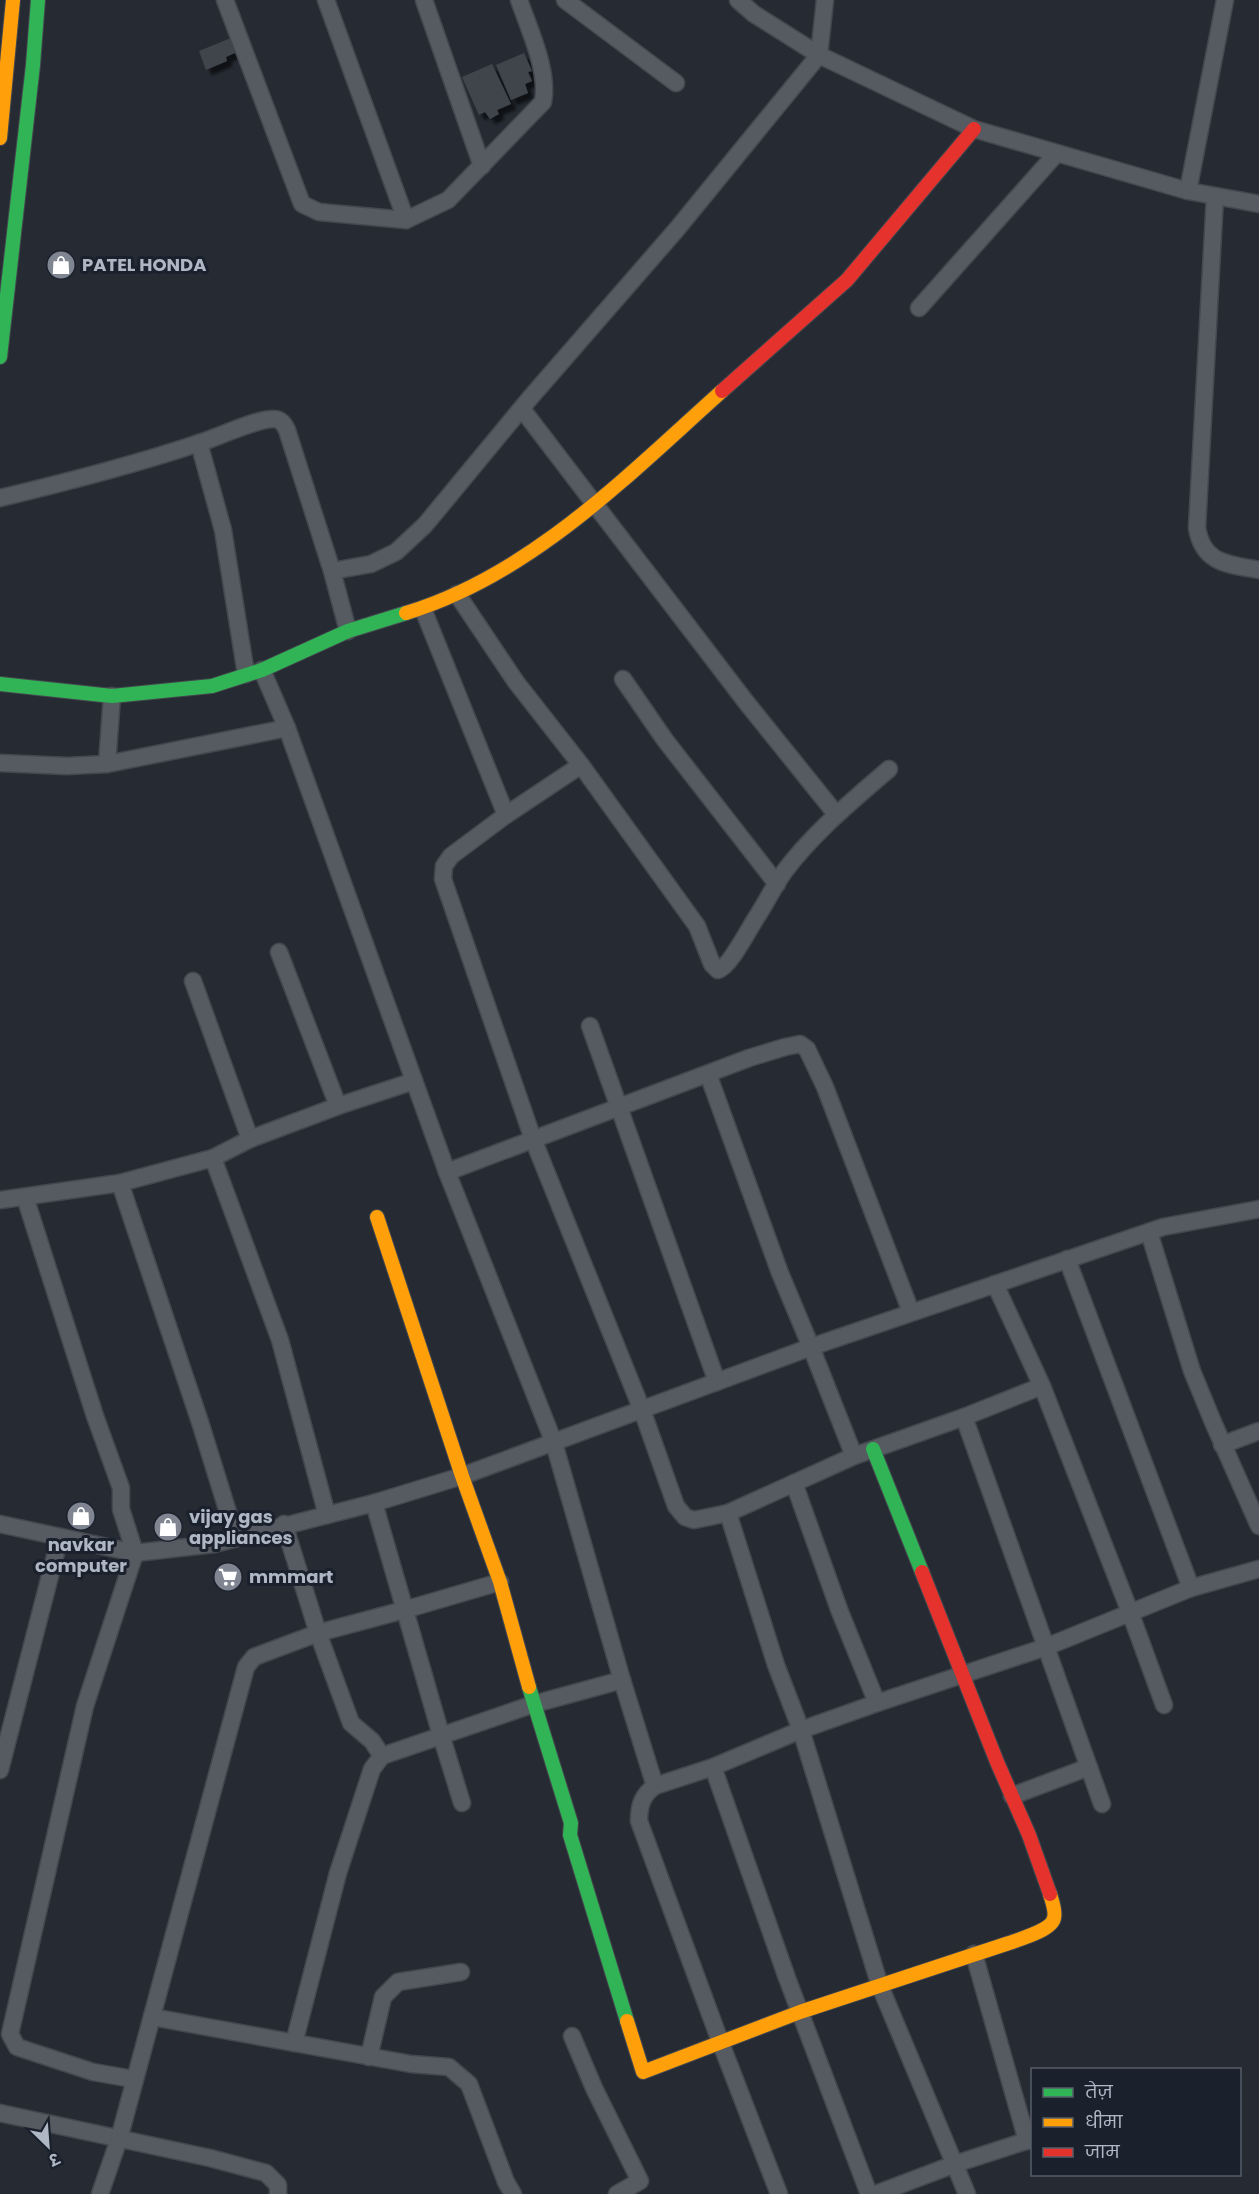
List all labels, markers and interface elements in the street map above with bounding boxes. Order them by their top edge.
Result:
shop icon: PATEL HONDA [45,249,77,281]
place label: PATEL HONDA [82,252,206,277]
shop icon: navkar computer [65,1500,97,1532]
place label: vijay gas appliances [189,1504,293,1550]
shop icon: vijay gas appliances [152,1511,184,1543]
place label: navkar computer [35,1532,127,1578]
supermarket icon: mmmart [212,1561,244,1593]
place label: mmmart [249,1564,333,1589]
legend [1031,2068,1241,2176]
text: तेज़ [1084,2079,1113,2104]
text: धीमा [1085,2109,1123,2134]
north arrow [18,2116,78,2176]
text: जाम [1084,2139,1120,2164]
text: उ [44,2146,64,2172]

